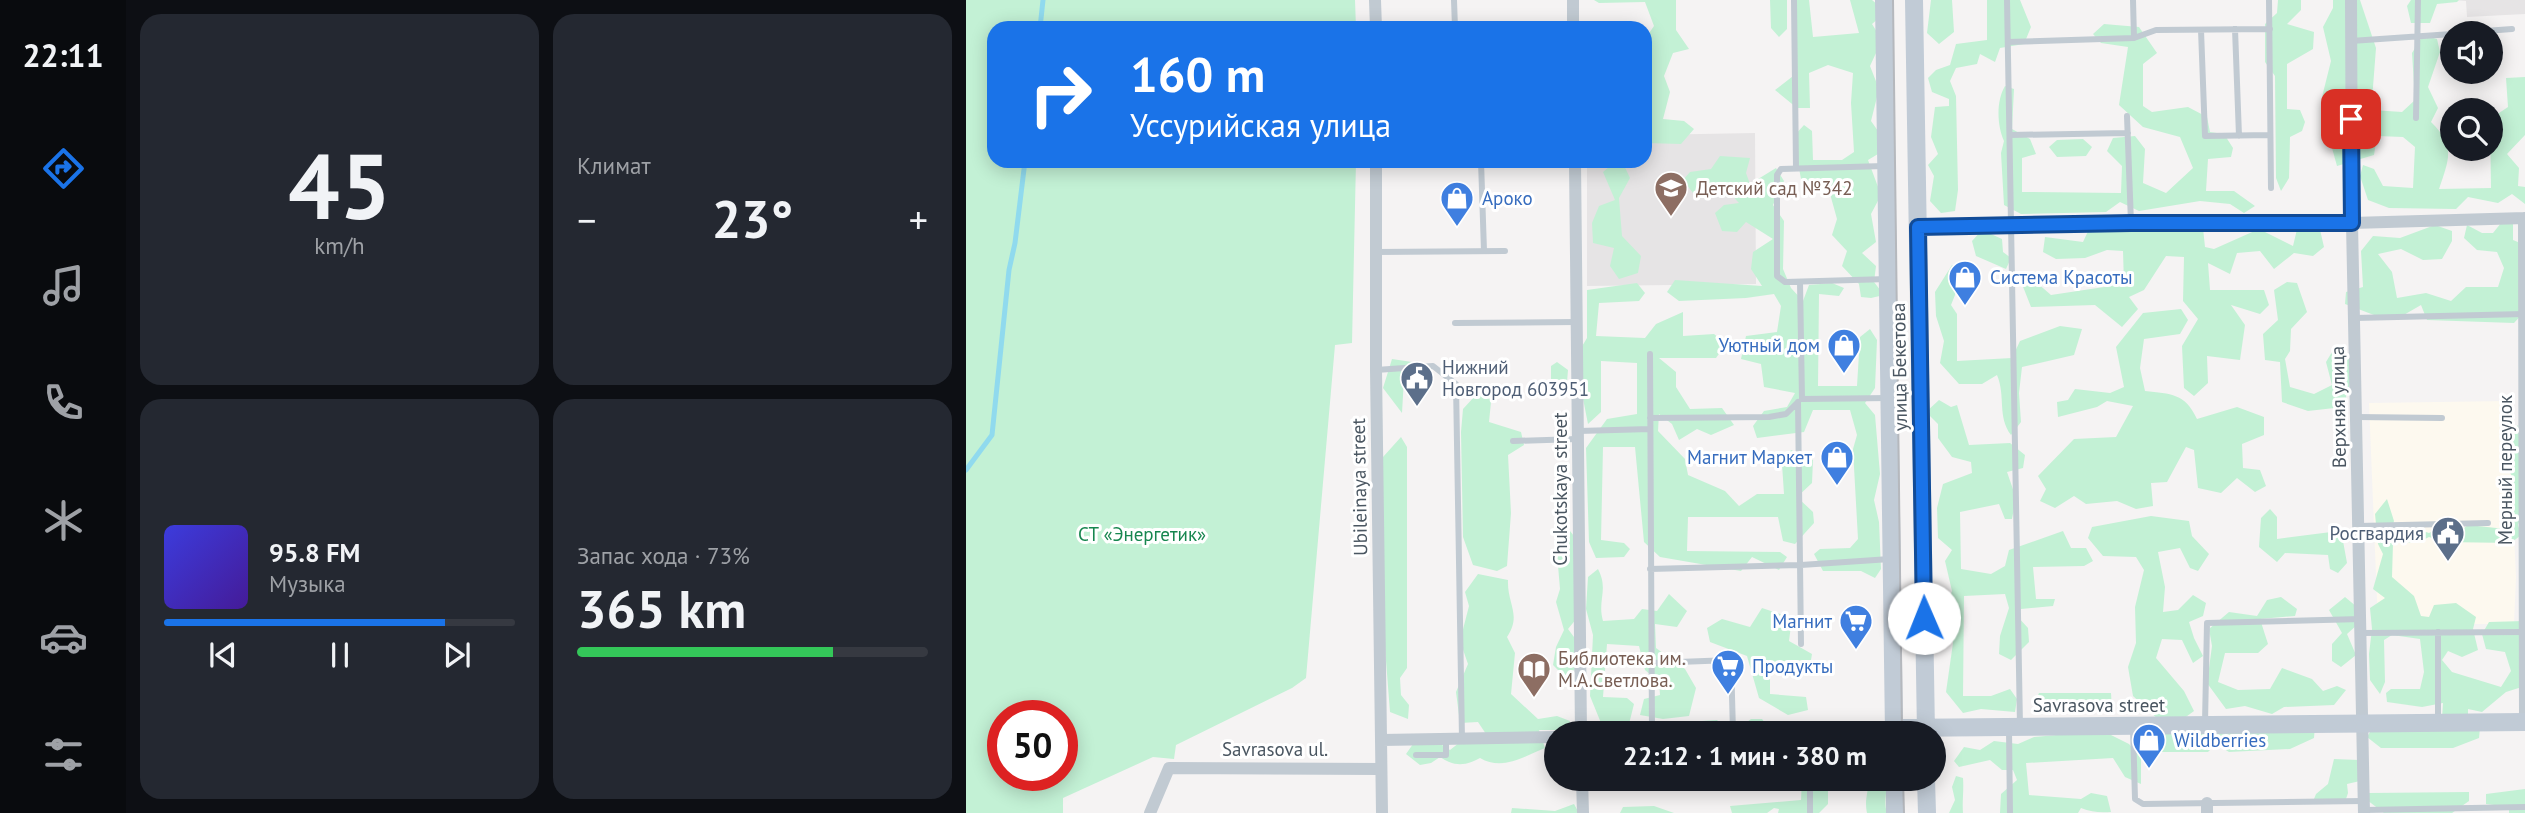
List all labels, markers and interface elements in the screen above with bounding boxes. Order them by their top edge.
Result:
map controls [2440,21,2503,161]
button: sound [2440,21,2503,84]
text: 22:11 [22,34,104,76]
text: 160 m [1130,42,1265,106]
icon: right [1015,49,1106,140]
pin [2321,89,2381,149]
button: search [2440,98,2503,161]
icon: arrive [2332,100,2370,138]
text: Уссурийская улица [1130,104,1391,146]
text: 45 [288,126,391,244]
icon: directions [39,144,88,193]
text: Климат [577,151,651,180]
school or university icon: Детский сад №342 [1652,169,1690,218]
place label: Детский сад №342 [1696,176,1853,200]
shop icon: Ароко [1438,179,1476,228]
text: 23° [712,185,793,252]
place label: Ароко [1482,186,1533,210]
text: − [577,195,596,244]
text: + [909,195,928,244]
text: km/h [314,231,365,260]
shop icon: Система Красоты [1946,258,1984,307]
icon: music [39,261,88,310]
place label: Система Красоты [1990,265,2133,289]
street label: улица Бекетова [1886,303,1912,431]
shop icon: Уютный дом [1825,326,1863,375]
place label: Уютный дом [1719,333,1820,357]
street label: Верхняя улица [2325,346,2351,468]
place label: Нижний Новгород 603951 [1442,355,1589,401]
public building icon: Нижний Новгород 603951 [1398,359,1436,408]
icon: phone [39,378,88,427]
street label: Мерный переулок [2493,395,2517,545]
street label: Chukotskaya street [1548,412,1572,566]
street label: Ubileinaya street [1346,417,1372,556]
shop icon: Магнит Маркет [1818,438,1856,487]
place label: Магнит Маркет [1687,445,1812,469]
icon: climate [39,496,88,545]
public building icon: Росгвардия [2429,514,2467,563]
place label: Росгвардия [2330,521,2424,545]
park label: СТ «Энергетик» [1078,522,1206,546]
text: 95.8 FM [269,536,360,569]
text: Запас хода · 73% [577,541,750,570]
text: Музыка [269,569,346,598]
text: 365 km [577,575,746,642]
position arrow [1887,581,1961,655]
supermarket icon: Магнит [1837,602,1875,651]
place label: Магнит [1772,609,1832,633]
icon: car [39,613,88,662]
icon: previous [204,636,242,674]
icon: pause [321,636,359,674]
icon: next [438,636,476,674]
place label: Библиотека им. М.А.Светлова. [1558,646,1686,692]
supermarket icon: Продукты [1709,647,1747,696]
library icon: Библиотека им. М.А.Светлова. [1515,650,1553,699]
place label: Продукты [1752,654,1833,678]
street label: Savrasova street [2033,693,2166,717]
speed limit sign: 50 [987,700,1078,791]
shop icon: Wildberries [2130,721,2168,770]
place label: Wildberries [2174,728,2266,752]
icon: filters [39,730,88,779]
street label: Savrasova ul. [1222,737,1328,761]
text: 22:12 · 1 мин · 380 m [1623,739,1867,772]

